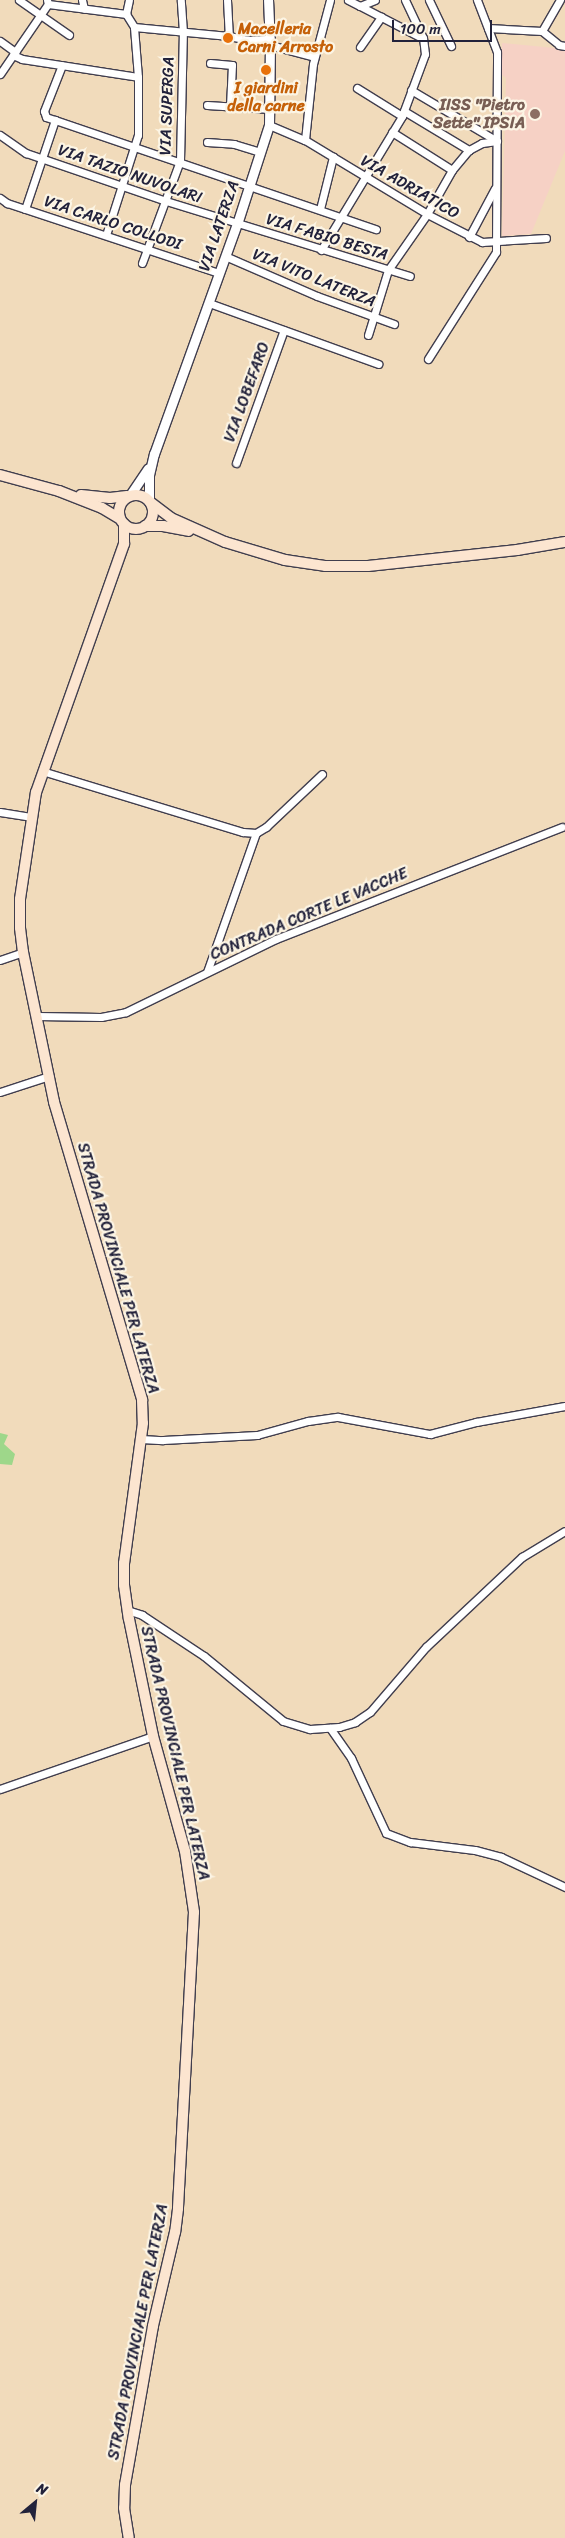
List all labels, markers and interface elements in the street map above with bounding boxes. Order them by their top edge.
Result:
scale bar [395,10,495,42]
text: 100 m [400,16,441,42]
place label: Macelleria Carni Arrosto [238,19,333,57]
marker: Macelleria Carni Arrosto [222,32,234,44]
street label: VIA SUPERGA [156,56,178,156]
marker: I giardini della carne [260,64,272,76]
place label: I giardini della carne [227,78,305,116]
place label: IISS "Pietro Sette" IPSIA [433,95,525,133]
marker: IISS "Pietro Sette" IPSIA [529,108,541,120]
street label: VIA TAZIO NUVOLARI [55,140,205,208]
street label: VIA ADRIATICO [358,151,462,223]
street label: VIA LATERZA [195,178,243,274]
street label: VIA CARLO COLLODI [42,192,184,254]
street label: VIA FABIO BESTA [266,210,388,264]
street label: VIA VITO LATERZA [249,244,379,312]
street label: VIA LOBEFARO [220,339,274,445]
street label: CONTRADA CORTE LE VACCHE [207,864,411,964]
street label: STRADA PROVINCIALE PER LATERZA [73,1141,163,1395]
street label: STRADA PROVINCIALE PER LATERZA [136,1625,214,1881]
street label: STRADA PROVINCIALE PER LATERZA [104,2203,172,2461]
text: N [32,2476,52,2503]
north arrow [10,2478,60,2528]

